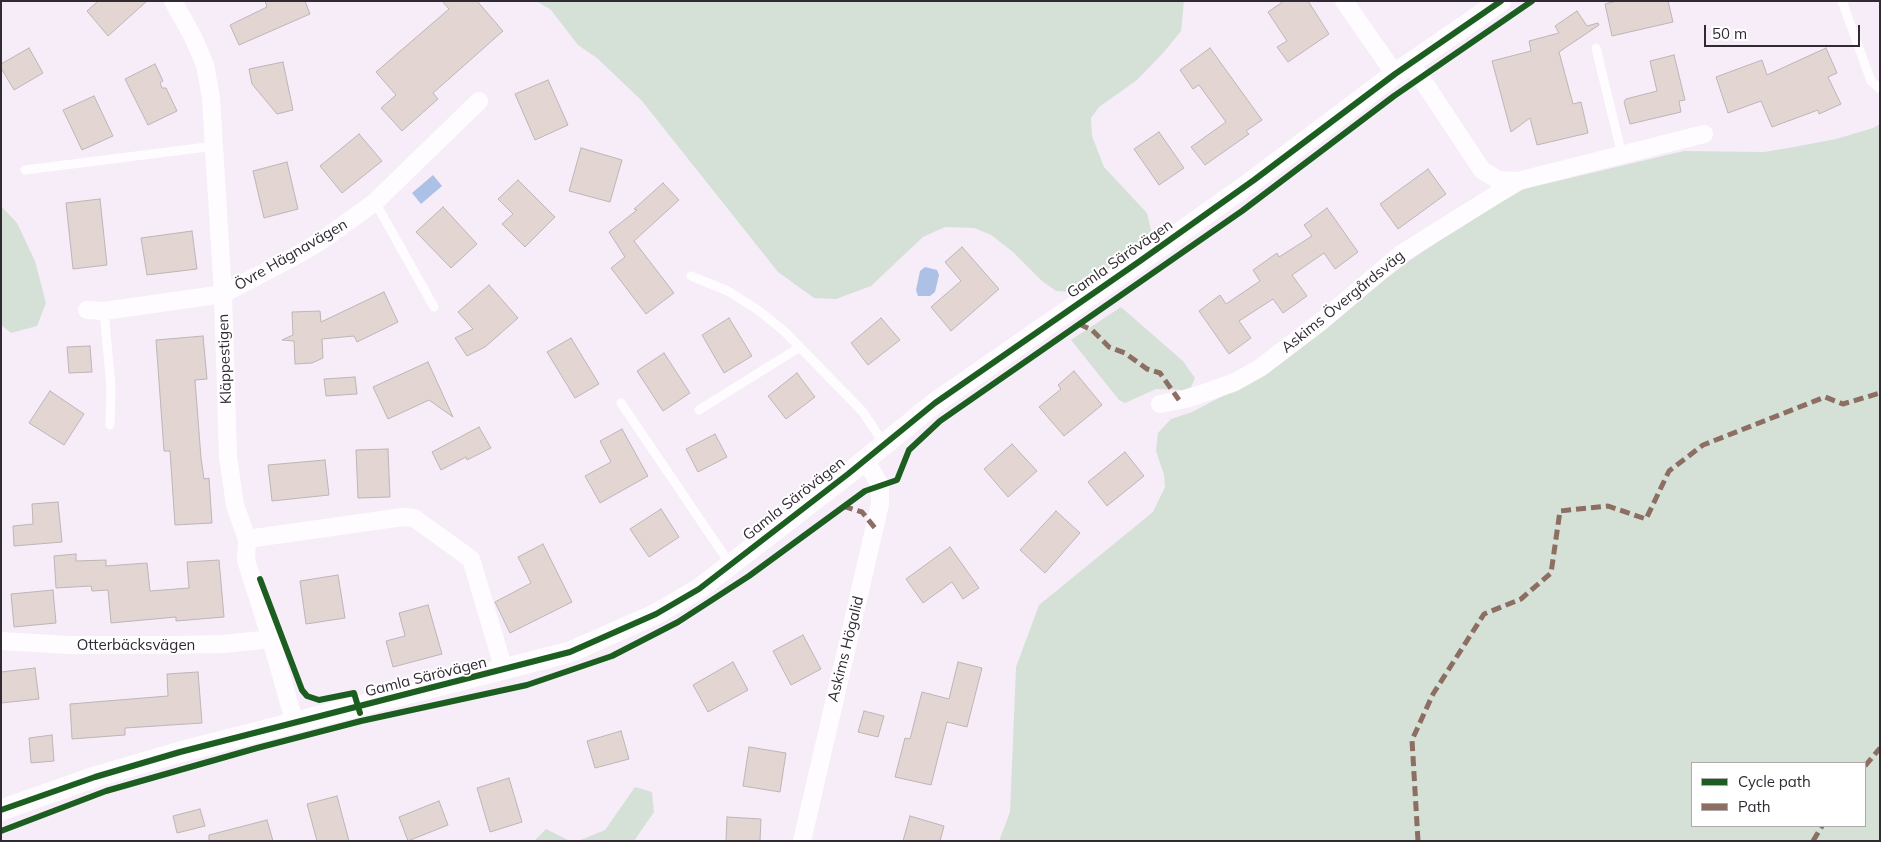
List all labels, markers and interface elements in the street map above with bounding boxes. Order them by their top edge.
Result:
scale bar [1706,15,1862,47]
text: 50 m [1712,24,1747,43]
street label: Övre Hägnavägen [231,215,351,295]
street label: Gamla Särövägen [1064,216,1176,302]
street label: Askims Övergårdsväg [1278,247,1408,357]
street label: Kläppestigen [214,314,236,404]
street label: Gamla Särövägen [739,454,849,544]
street label: Askims Högalid [824,594,868,704]
street label: Otterbäcksvägen [77,636,195,654]
street label: Gamla Särövägen [363,653,489,701]
legend [1691,762,1866,827]
text: Cycle path [1738,772,1811,791]
text: Path [1738,797,1770,816]

